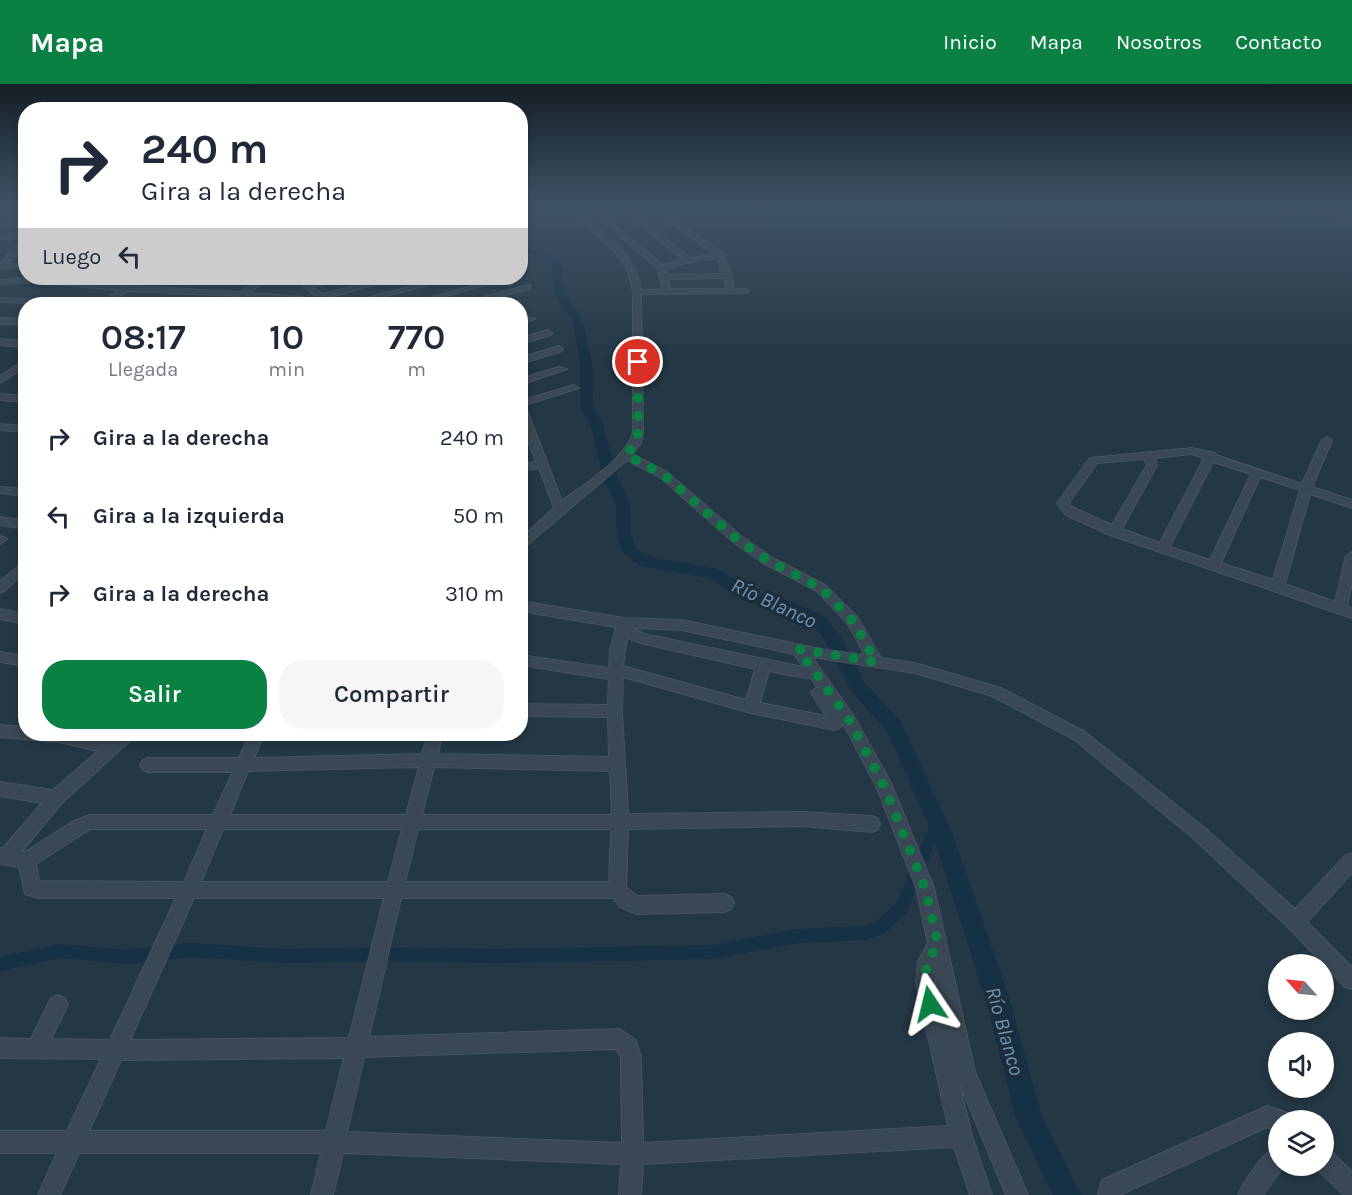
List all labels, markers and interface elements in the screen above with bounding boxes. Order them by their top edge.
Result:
text: Mapa [30,26,104,59]
text: Inicio [943,30,997,54]
text: Mapa [1030,30,1083,54]
text: Nosotros [1116,30,1202,54]
text: Contacto [1235,30,1322,54]
text: 240 m [141,124,268,174]
icon: right [42,126,120,204]
text: Gira a la derecha [141,175,346,207]
icon: left [113,240,146,273]
text: Luego [42,244,101,270]
text: 08:17 [101,316,186,358]
text: 10 [269,316,304,358]
text: 770 [388,316,445,358]
pin [612,336,663,387]
icon: arrive [621,345,654,378]
text: Llegada [108,358,178,381]
text: min [268,358,305,381]
text: m [407,358,426,381]
icon: right [42,422,75,455]
text: Gira a la derecha [93,425,269,451]
text: 240 m [440,425,504,451]
icon: left [42,500,75,533]
text: Gira a la izquierda [93,503,285,529]
text: 50 m [453,503,504,529]
water label: Río Blanco [728,573,821,633]
icon: right [42,578,75,611]
text: Gira a la derecha [93,581,269,607]
text: 310 m [445,581,504,607]
button: Salir [42,660,267,729]
button: Compartir [279,660,504,729]
north arrow [1268,954,1334,1020]
map controls [1268,954,1334,1176]
position arrow [898,972,962,1036]
water label: Río Blanco [981,984,1029,1079]
button: sound [1268,1032,1334,1098]
button: layers [1268,1110,1334,1176]

